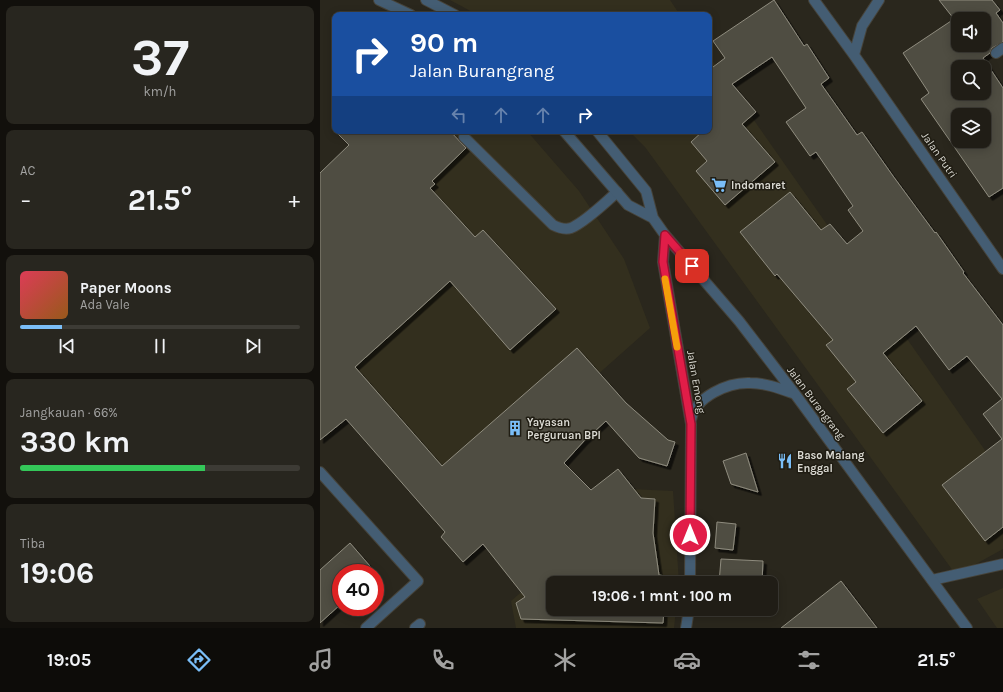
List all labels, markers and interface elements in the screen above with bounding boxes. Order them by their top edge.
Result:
map controls [951,12,991,148]
button: sound [951,12,991,52]
text: 90 m [410,26,478,59]
text: 37 [131,27,189,88]
icon: right [344,28,396,80]
text: Jalan Burangrang [410,60,554,82]
button: search [951,60,991,100]
text: km/h [144,84,176,99]
icon: left [448,104,470,126]
icon: ahead [490,104,512,126]
icon: ahead [532,104,554,126]
icon: right [574,104,596,126]
button: layers [951,108,991,148]
street label: Jalan Putri [918,130,960,180]
text: AC [20,163,35,178]
supermarket icon: Indomaret [710,176,728,194]
place label: Indomaret [731,179,786,192]
text: 21.5° [128,182,192,218]
text: − [20,187,32,213]
text: + [288,187,300,213]
pin [675,249,709,283]
icon: arrive [681,255,703,277]
text: Paper Moons [80,279,172,297]
text: Ada Vale [80,297,130,312]
icon: previous [56,335,78,357]
icon: pause [149,335,171,357]
icon: next [242,335,264,357]
street label: Jalan Emong [684,349,708,416]
street label: Jalan Burangrang [784,364,848,443]
text: Jangkauan · 66% [20,405,118,420]
place label: Yayasan Perguruan BPI [527,416,601,442]
building icon: Yayasan Perguruan BPI [506,419,524,437]
text: 330 km [20,424,130,460]
place label: Baso Malang Enggal [797,449,865,475]
restaurant icon: Baso Malang Enggal [776,452,794,470]
position arrow [669,514,711,556]
text: Tiba [20,536,45,551]
text: 19:06 [20,555,94,591]
speed limit sign: 40 [332,564,384,616]
text: 19:06 · 1 mnt · 100 m [592,587,732,605]
icon: directions [185,646,213,674]
icon: music [307,646,335,674]
icon: phone [429,646,457,674]
icon: climate [551,646,579,674]
icon: car [673,646,701,674]
icon: filters [795,646,823,674]
text: 19:05 [47,649,91,671]
text: 21.5° [917,649,956,671]

